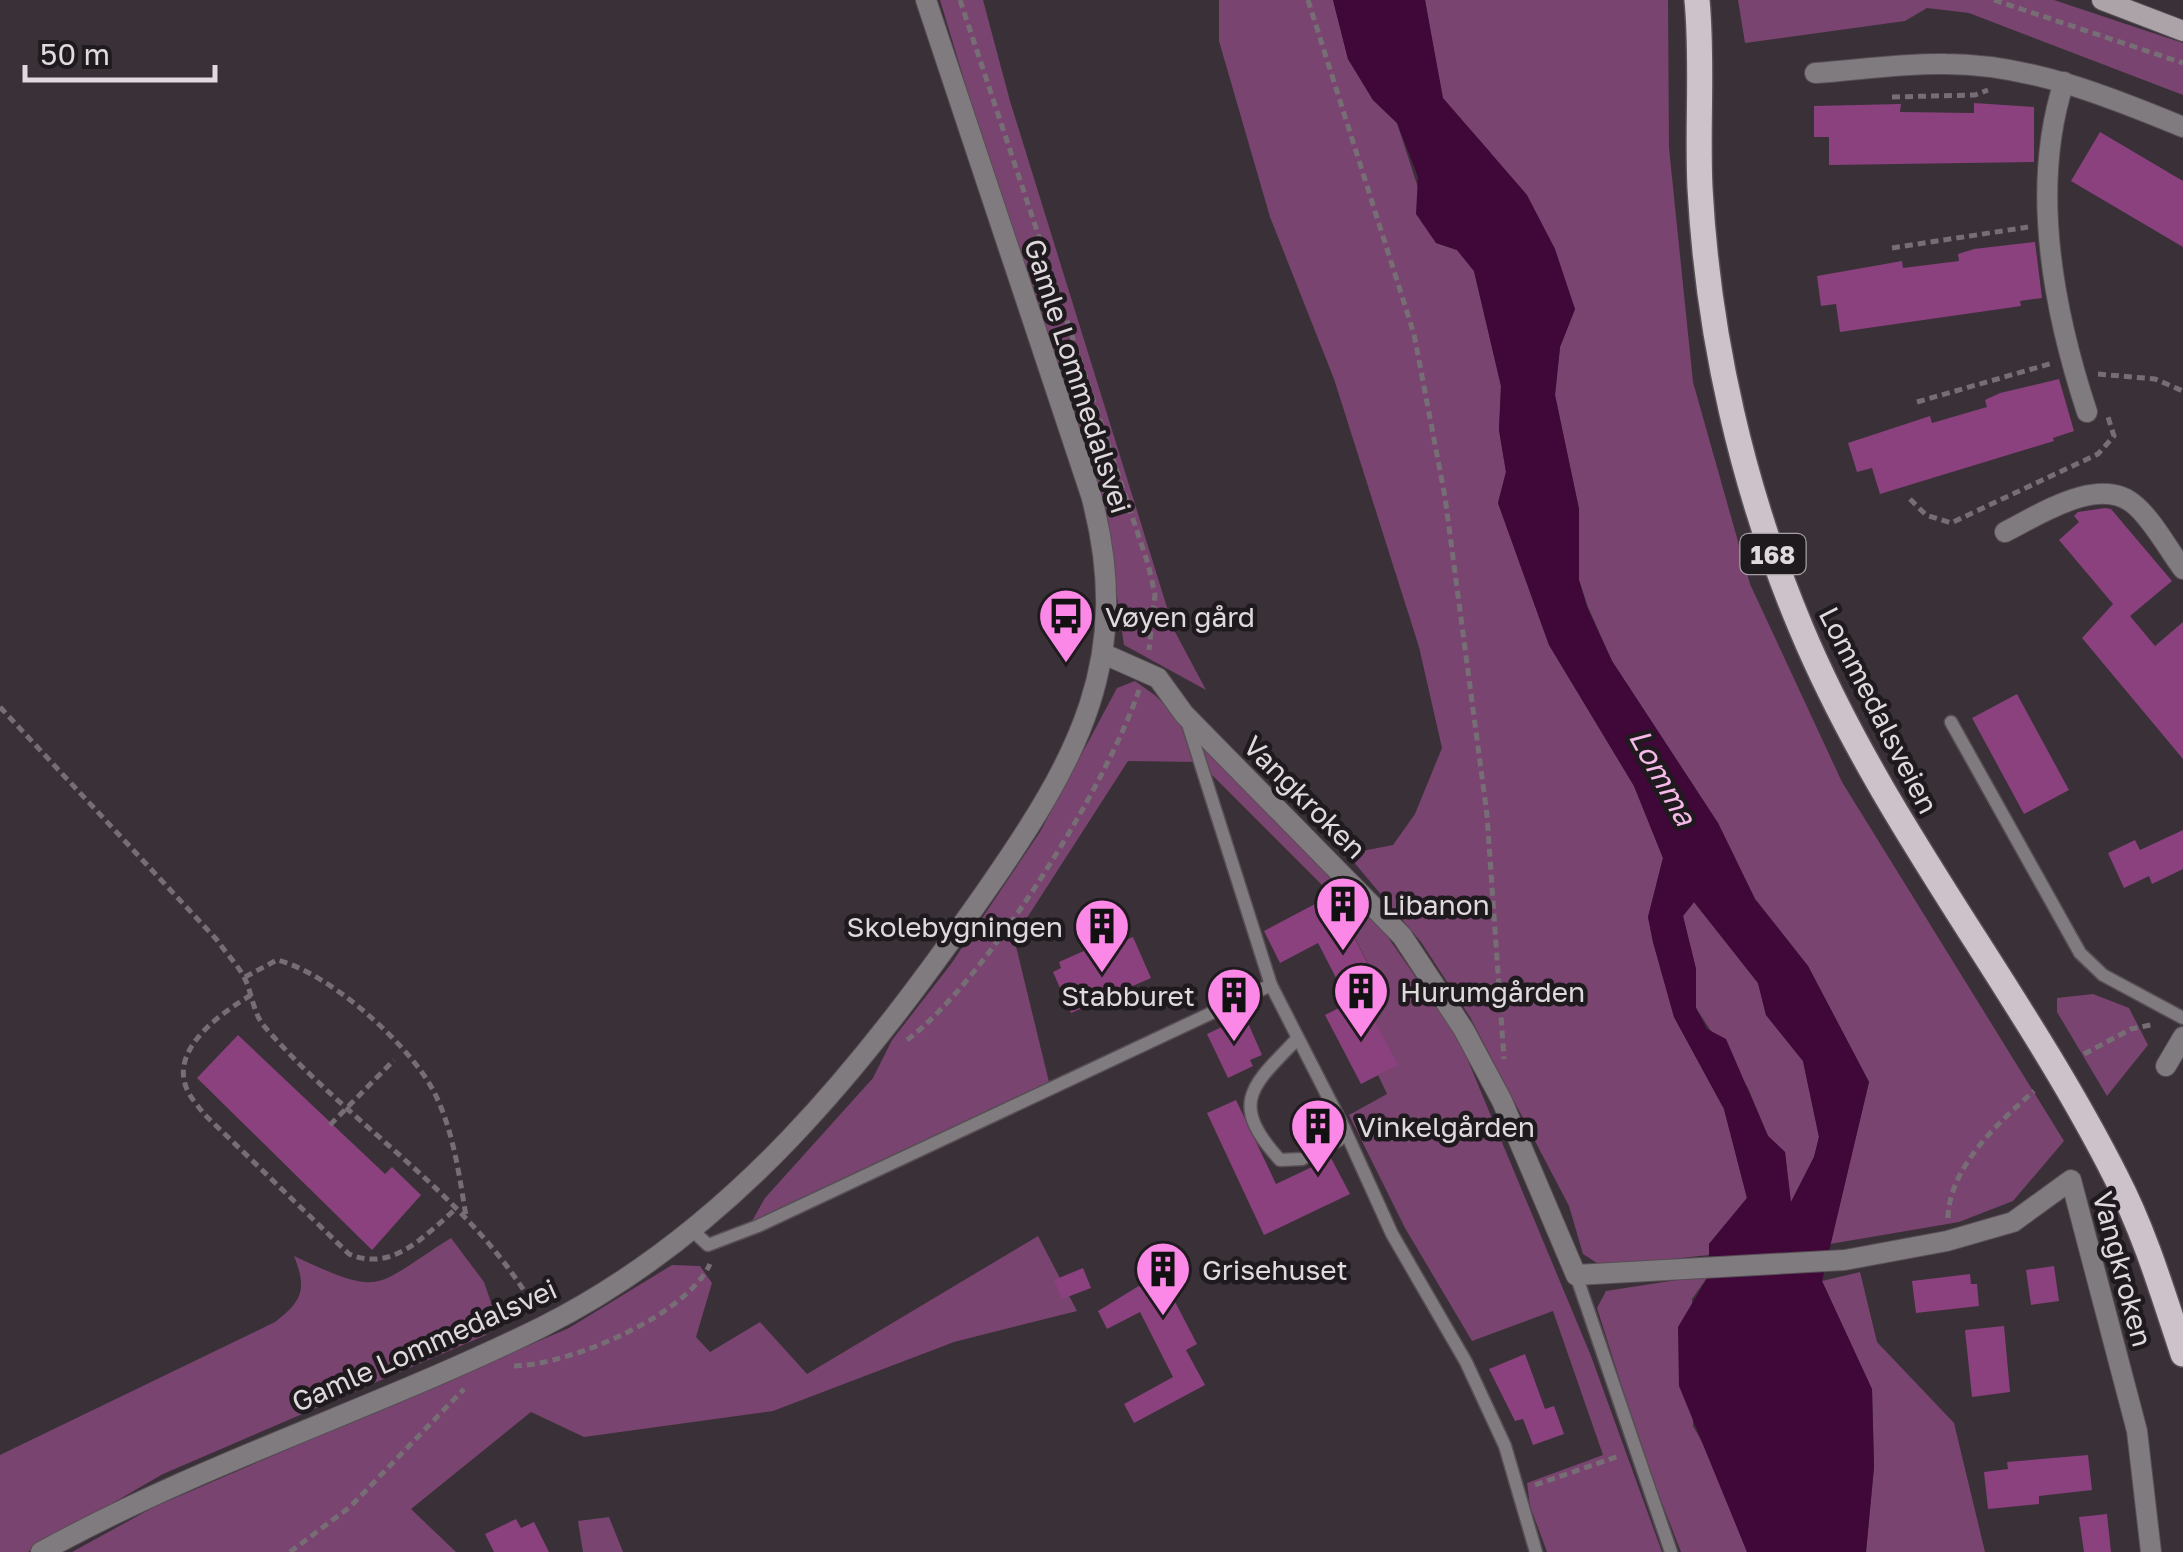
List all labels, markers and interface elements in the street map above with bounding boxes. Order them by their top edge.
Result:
scale bar [25,20,215,82]
text: 50 m [40,36,110,72]
street label: Gamle Lommedalsvei [1018,235,1138,517]
road number: 168 [1740,534,1806,574]
bus stop icon: Vøyen gård [1036,586,1096,665]
place label: Vøyen gård [1105,600,1255,633]
street label: Lommedalsveien [1813,601,1945,819]
water label: Lomma [1622,722,1705,832]
street label: Vangkroken [1237,729,1373,865]
building icon: Libanon [1313,874,1373,953]
place label: Libanon [1382,888,1490,921]
building icon: Skolebygningen [1072,896,1132,975]
place label: Skolebygningen [846,910,1063,943]
building icon: Hurumgården [1331,961,1391,1040]
building icon: Stabburet [1204,965,1264,1044]
place label: Hurumgården [1400,975,1585,1008]
place label: Stabburet [1061,979,1195,1012]
building icon: Vinkelgården [1288,1096,1348,1175]
place label: Vinkelgården [1357,1110,1535,1143]
street label: Vangkroken [2086,1188,2160,1350]
building icon: Grisehuset [1133,1239,1193,1318]
place label: Grisehuset [1202,1253,1348,1286]
street label: Gamle Lommedalsvei [287,1272,561,1418]

